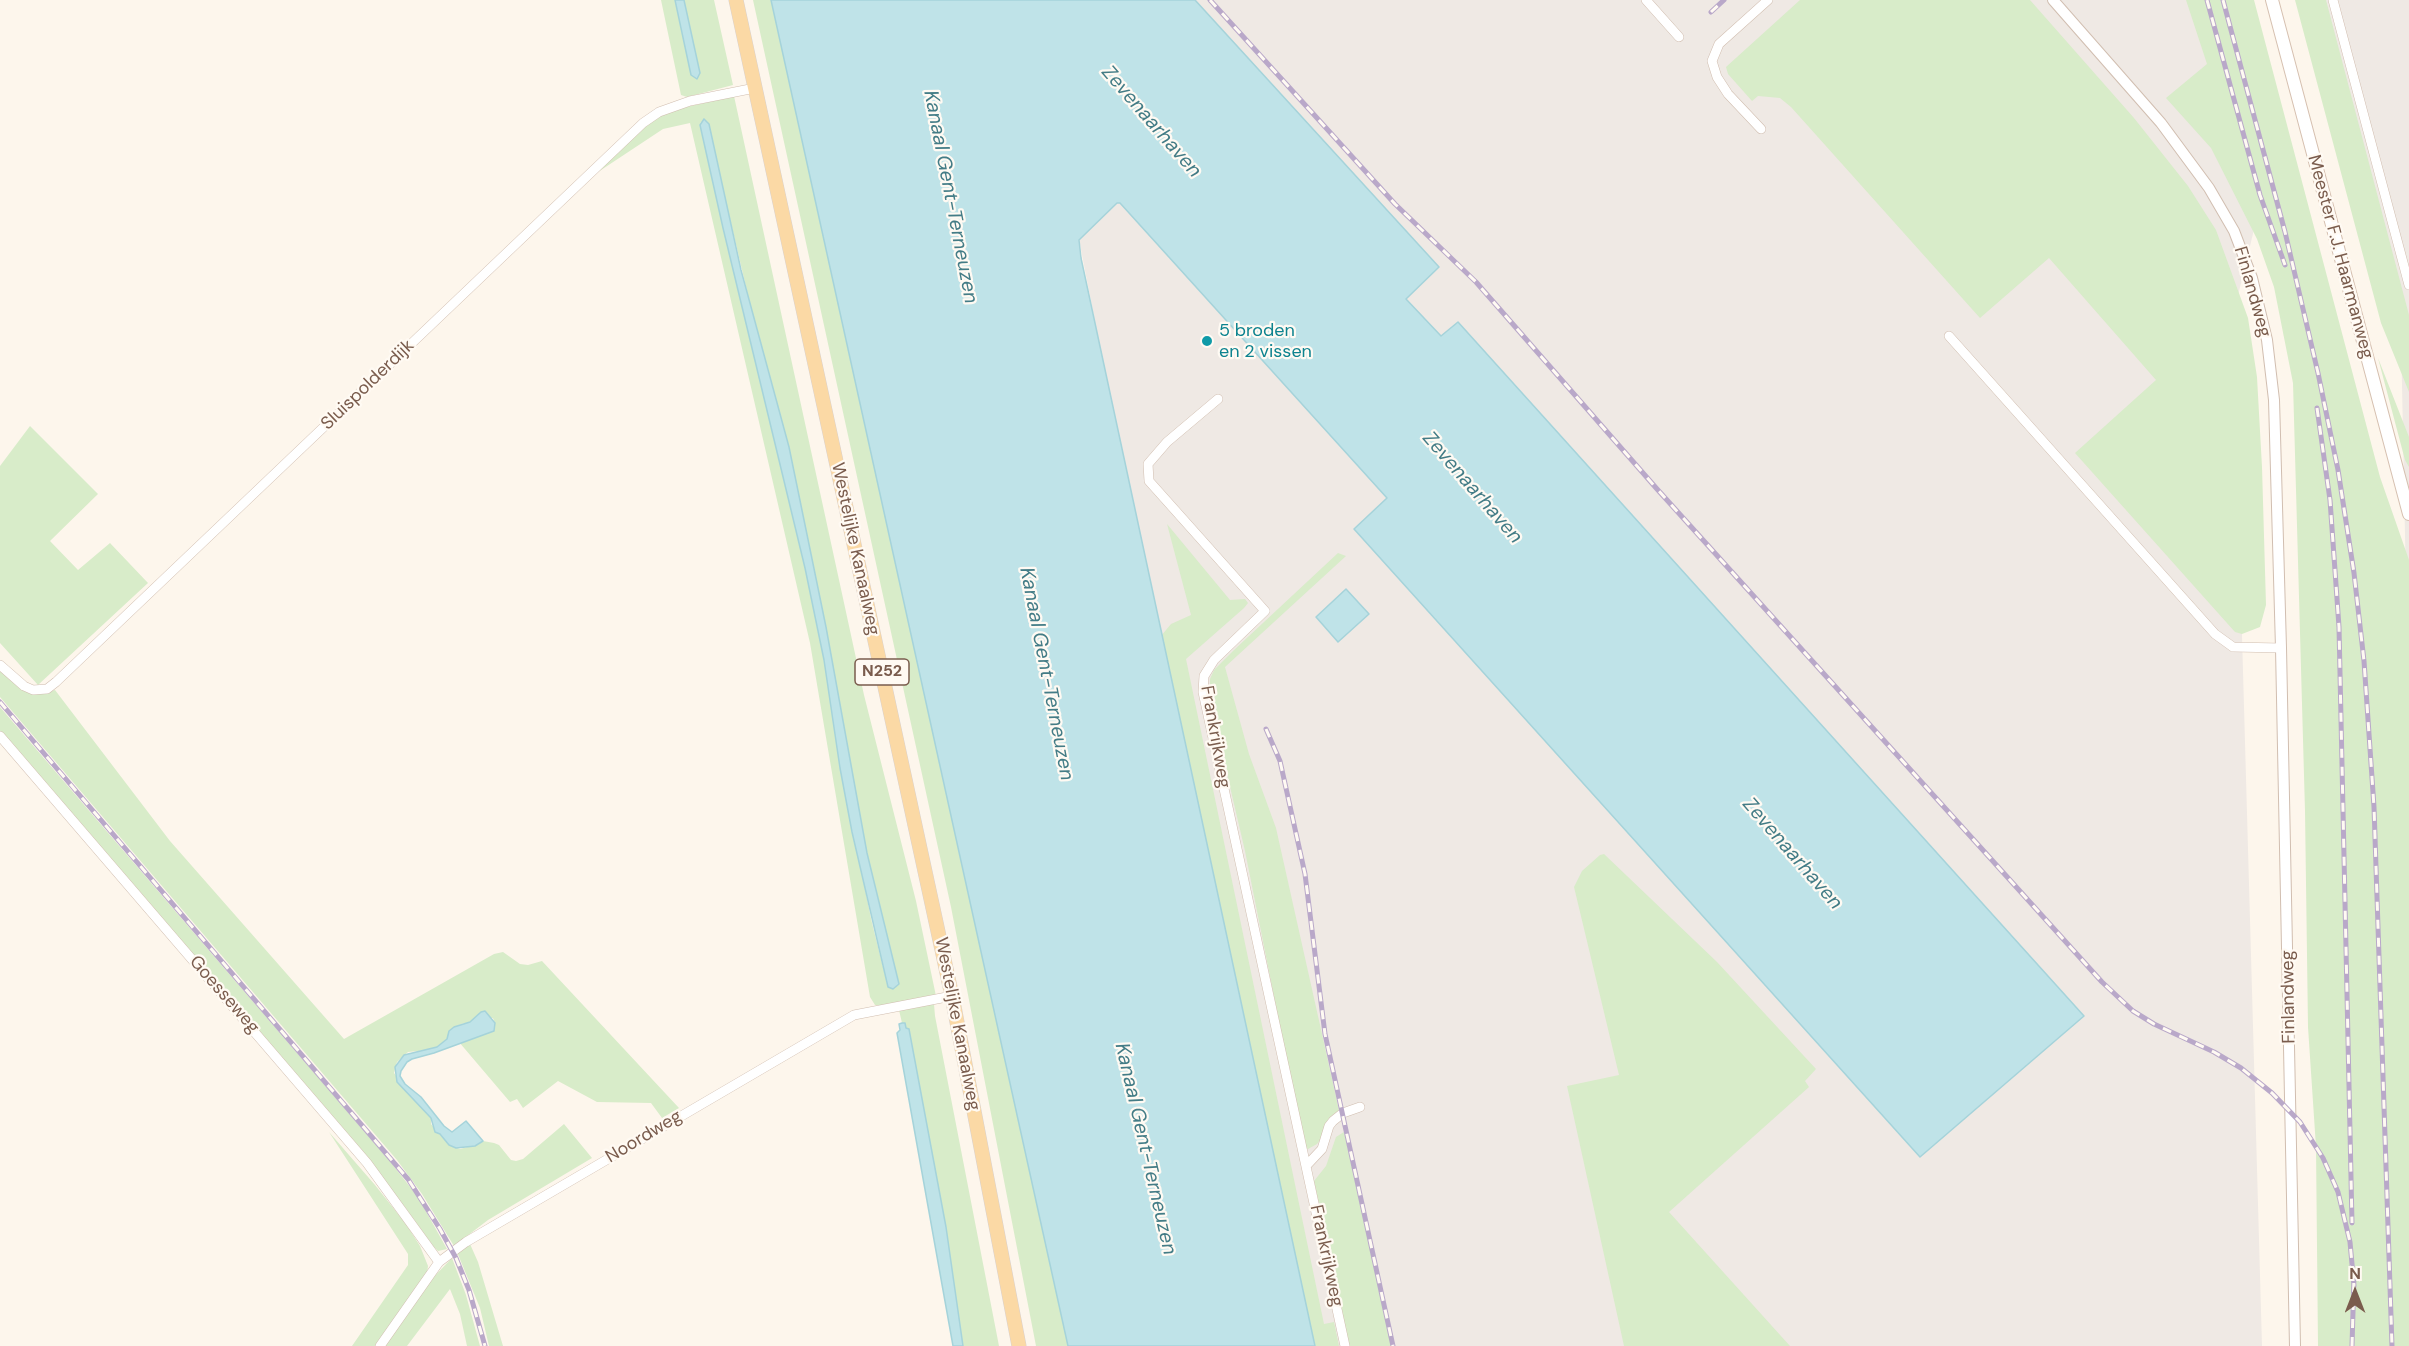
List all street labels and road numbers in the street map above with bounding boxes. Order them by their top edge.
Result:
street label: Meester F.J. Haarmanweg [2302,153,2378,361]
street label: Finlandweg [2229,244,2275,340]
street label: Sluispolderdijk [317,335,419,435]
street label: Westelijke Kanaalweg [826,461,884,637]
road number: N252 [855,659,909,685]
street label: Frankrijkweg [1195,684,1235,790]
street label: Westelijke Kanaalweg [930,936,984,1112]
street label: Finlandweg [2277,950,2301,1044]
street label: Goesseweg [184,952,264,1038]
street label: Noordweg [602,1106,686,1168]
street label: Frankrijkweg [1305,1203,1347,1309]

